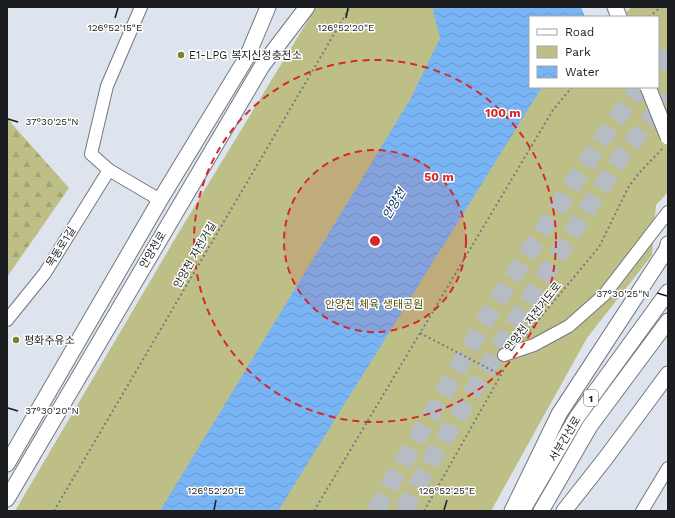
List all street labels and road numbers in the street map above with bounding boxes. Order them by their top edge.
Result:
street label: 안양천 자전거길 [171,219,219,291]
street label: 목동로1길 [44,225,78,269]
street label: 안양천로 [137,229,169,271]
street label: 안양천 자전거도로 [502,280,564,354]
road number: 1 [584,390,598,406]
street label: 서부간선로 [546,414,584,464]

